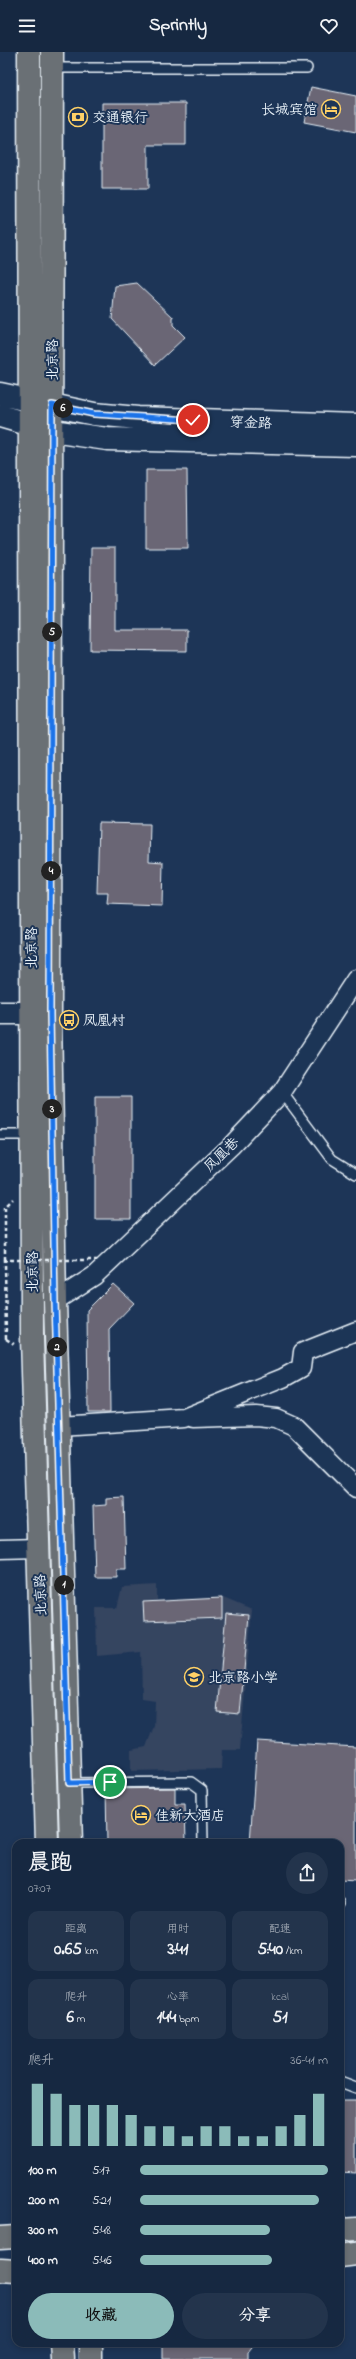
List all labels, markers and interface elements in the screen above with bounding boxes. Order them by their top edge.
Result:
text: Sprintly [149,13,207,39]
icon: menu [16,15,38,37]
icon: heart [318,15,340,37]
hotel icon: 长城宾馆 [320,98,342,120]
place label: 长城宾馆 [261,100,317,121]
bank icon: 交通银行 [67,106,89,128]
place label: 交通银行 [92,108,148,129]
street label: 北京路 [43,339,64,381]
pin: 6 [53,398,73,418]
text: 6 [61,400,65,416]
pin [176,403,210,437]
icon: check [182,409,204,431]
street label: 穿金路 [230,412,272,435]
pin: 5 [42,622,62,642]
text: 5 [49,624,55,640]
pin: 4 [41,861,61,881]
text: 4 [49,863,53,879]
street label: 北京路 [22,927,43,969]
bus stop icon: 凤凰村 [58,1009,80,1031]
place label: 凤凰村 [83,1011,125,1032]
pin: 3 [42,1099,62,1119]
text: 3 [50,1101,54,1117]
street label: 凤凰巷 [200,1132,245,1177]
street label: 北京路 [23,1251,44,1293]
pin: 2 [47,1337,67,1357]
text: 2 [54,1339,60,1355]
street label: 北京路 [30,1574,53,1616]
pin: 1 [54,1575,74,1595]
text: 1 [62,1577,66,1593]
school or university icon: 北京路小学 [183,1666,205,1688]
place label: 北京路小学 [208,1668,278,1689]
pin [93,1765,127,1799]
icon: arrive [99,1771,121,1793]
hotel icon: 佳新大酒店 [130,1804,152,1826]
place label: 佳新大酒店 [155,1806,225,1827]
text: 晨跑 [28,1848,72,1880]
button: share [286,1852,328,1894]
text: 07:07 [28,1879,51,1898]
text: 距离 [65,1921,87,1937]
text: 用时 [167,1921,189,1937]
text: 配速 [269,1921,291,1937]
text: 0.65 [54,1937,82,1962]
text: 3:41 [168,1937,188,1962]
text: 5:40 [257,1937,283,1962]
text: km [82,1943,98,1959]
text: /km [283,1943,303,1959]
text: 爬升 [65,1989,87,2005]
text: 心率 [167,1989,189,2005]
text: kcal [271,1989,289,2005]
text: 6 [67,2005,74,2030]
text: 144 [157,2005,176,2030]
text: 51 [272,2005,288,2030]
text: m [74,2011,85,2027]
text: bpm [176,2011,199,2027]
text: 爬升 [28,2051,54,2070]
text: 36–41 m [290,2051,328,2070]
text: 100 m [28,2161,57,2180]
text: 5:17 [92,2161,110,2180]
text: 200 m [28,2191,59,2210]
text: 5:21 [92,2191,111,2210]
text: 300 m [28,2221,58,2240]
text: 5:48 [92,2221,111,2240]
text: 400 m [28,2251,58,2270]
text: 5:46 [92,2251,112,2270]
button: 收藏 [28,2293,174,2339]
button: 分享 [182,2293,328,2339]

